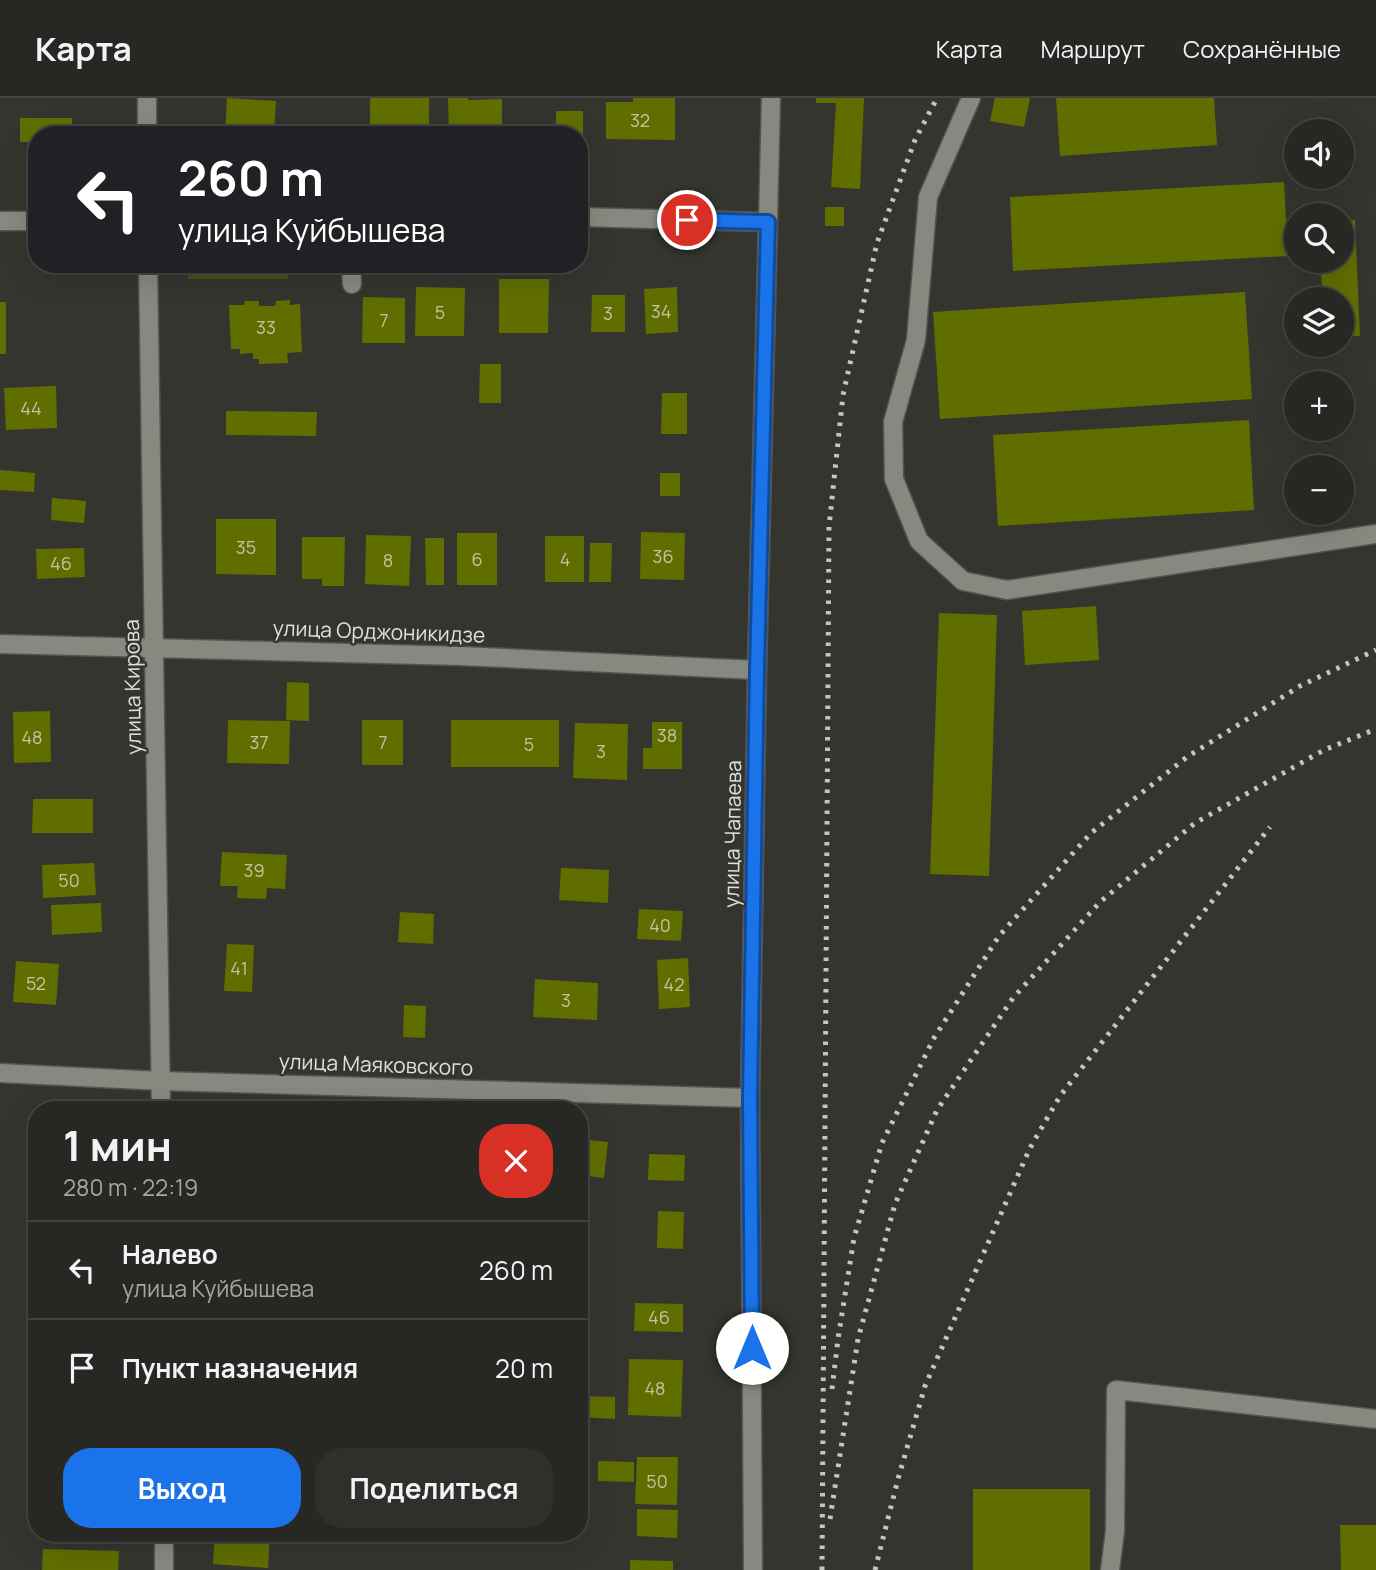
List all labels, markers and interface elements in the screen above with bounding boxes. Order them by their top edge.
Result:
text: Карта [35,26,132,71]
text: Карта [936,32,1003,65]
text: Маршрут [1041,32,1145,65]
text: Сохранённые [1183,32,1341,65]
house number: 32 [630,108,650,132]
map controls [1284,119,1354,525]
button: sound [1284,119,1354,189]
text: 260 m [178,144,324,211]
icon: left [63,154,154,245]
pin [657,190,717,250]
icon: arrive [668,201,706,239]
button: search [1284,203,1354,273]
text: улица Куйбышева [178,208,445,252]
button: layers [1284,287,1354,357]
house number: 34 [651,299,671,323]
house number: 5 [435,300,445,324]
house number: 3 [603,301,613,325]
house number: 7 [379,308,389,332]
house number: 33 [256,315,276,339]
button: + [1284,371,1354,441]
house number: 44 [20,396,42,420]
button: − [1284,455,1354,525]
house number: 35 [236,535,256,559]
house number: 36 [652,544,674,568]
house number: 6 [471,547,483,571]
house number: 4 [560,547,570,571]
house number: 8 [383,548,393,572]
house number: 46 [50,551,72,575]
street label: улица Орджоникидзе [272,613,486,649]
street label: улица Кирова [117,619,147,755]
house number: 38 [657,723,677,747]
house number: 48 [21,725,43,749]
house number: 37 [250,730,269,754]
house number: 7 [378,730,388,754]
house number: 5 [524,732,534,756]
house number: 3 [596,739,606,763]
street label: улица Чапаева [717,760,747,908]
house number: 39 [243,858,265,882]
house number: 50 [58,868,80,892]
house number: 40 [649,913,671,937]
house number: 41 [230,956,248,980]
house number: 52 [26,971,46,995]
house number: 42 [664,972,684,996]
house number: 3 [561,988,571,1012]
street label: улица Маяковского [278,1047,474,1081]
text: 1 мин [63,1116,172,1174]
button: close [479,1124,553,1198]
text: 280 m · 22:19 [63,1171,198,1203]
text: Налево [122,1236,218,1272]
icon: left [63,1251,101,1289]
text: 260 m [479,1252,553,1288]
text: улица Куйбышева [122,1272,314,1304]
house number: 46 [648,1305,670,1329]
position arrow [715,1311,789,1385]
icon: arrive [63,1349,101,1387]
text: Пункт назначения [122,1350,358,1386]
text: 20 m [495,1350,553,1386]
house number: 48 [644,1376,666,1400]
button: Выход [63,1448,301,1528]
button: Поделиться [315,1448,553,1528]
house number: 50 [646,1469,668,1493]

